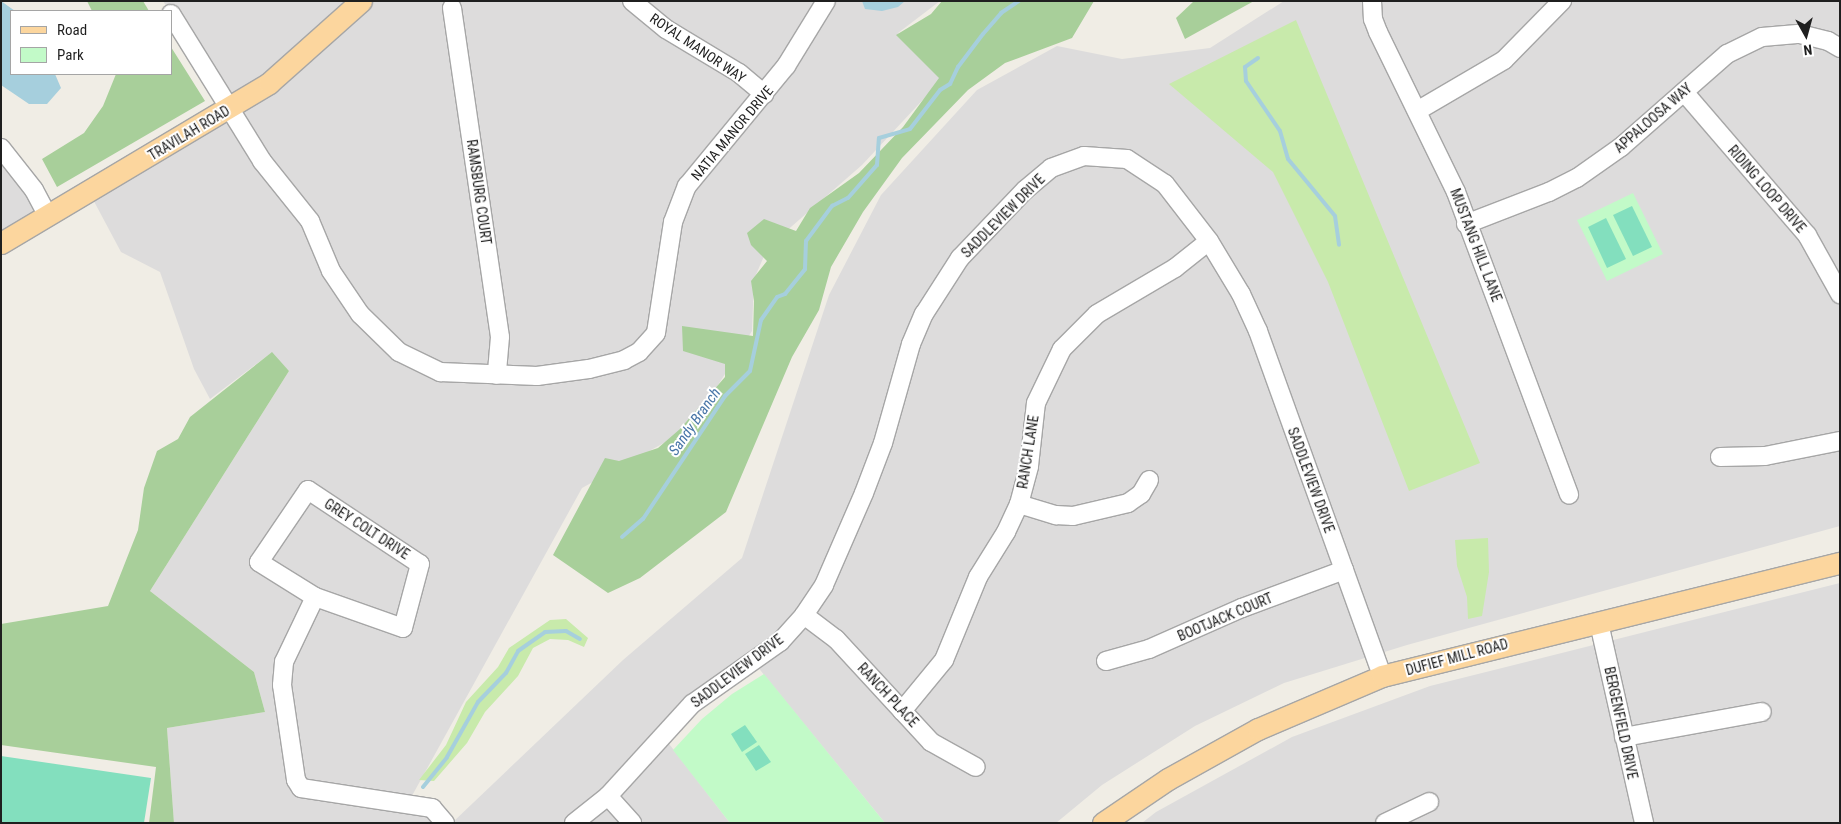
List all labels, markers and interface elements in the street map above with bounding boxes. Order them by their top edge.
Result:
legend [10,10,172,75]
street label: ROYAL MANOR WAY [647,10,749,86]
north arrow [1781,10,1831,60]
text: Road [57,21,87,39]
text: N [1803,41,1813,58]
text: Park [57,46,84,64]
street label: APPALOOSA WAY [1611,80,1695,156]
street label: NATIA MANOR DRIVE [688,82,776,184]
street label: TRAVILAH ROAD [145,102,233,164]
street label: RAMSBURG COURT [463,138,495,246]
street label: RIDING LOOP DRIVE [1724,142,1810,236]
street label: SADDLEVIEW DRIVE [958,171,1048,261]
street label: MUSTANG HILL LANE [1447,186,1505,304]
water label: Sandy Branch [665,385,725,459]
street label: RANCH LANE [1014,414,1042,490]
street label: SADDLEVIEW DRIVE [1284,425,1338,535]
street label: GREY COLT DRIVE [321,495,413,563]
street label: BOOTJACK COURT [1175,589,1275,645]
street label: SADDLEVIEW DRIVE [688,631,786,711]
street label: DUFIEF MILL ROAD [1404,635,1510,679]
street label: RANCH PLACE [854,659,922,731]
street label: BERGENFIELD DRIVE [1601,665,1641,781]

